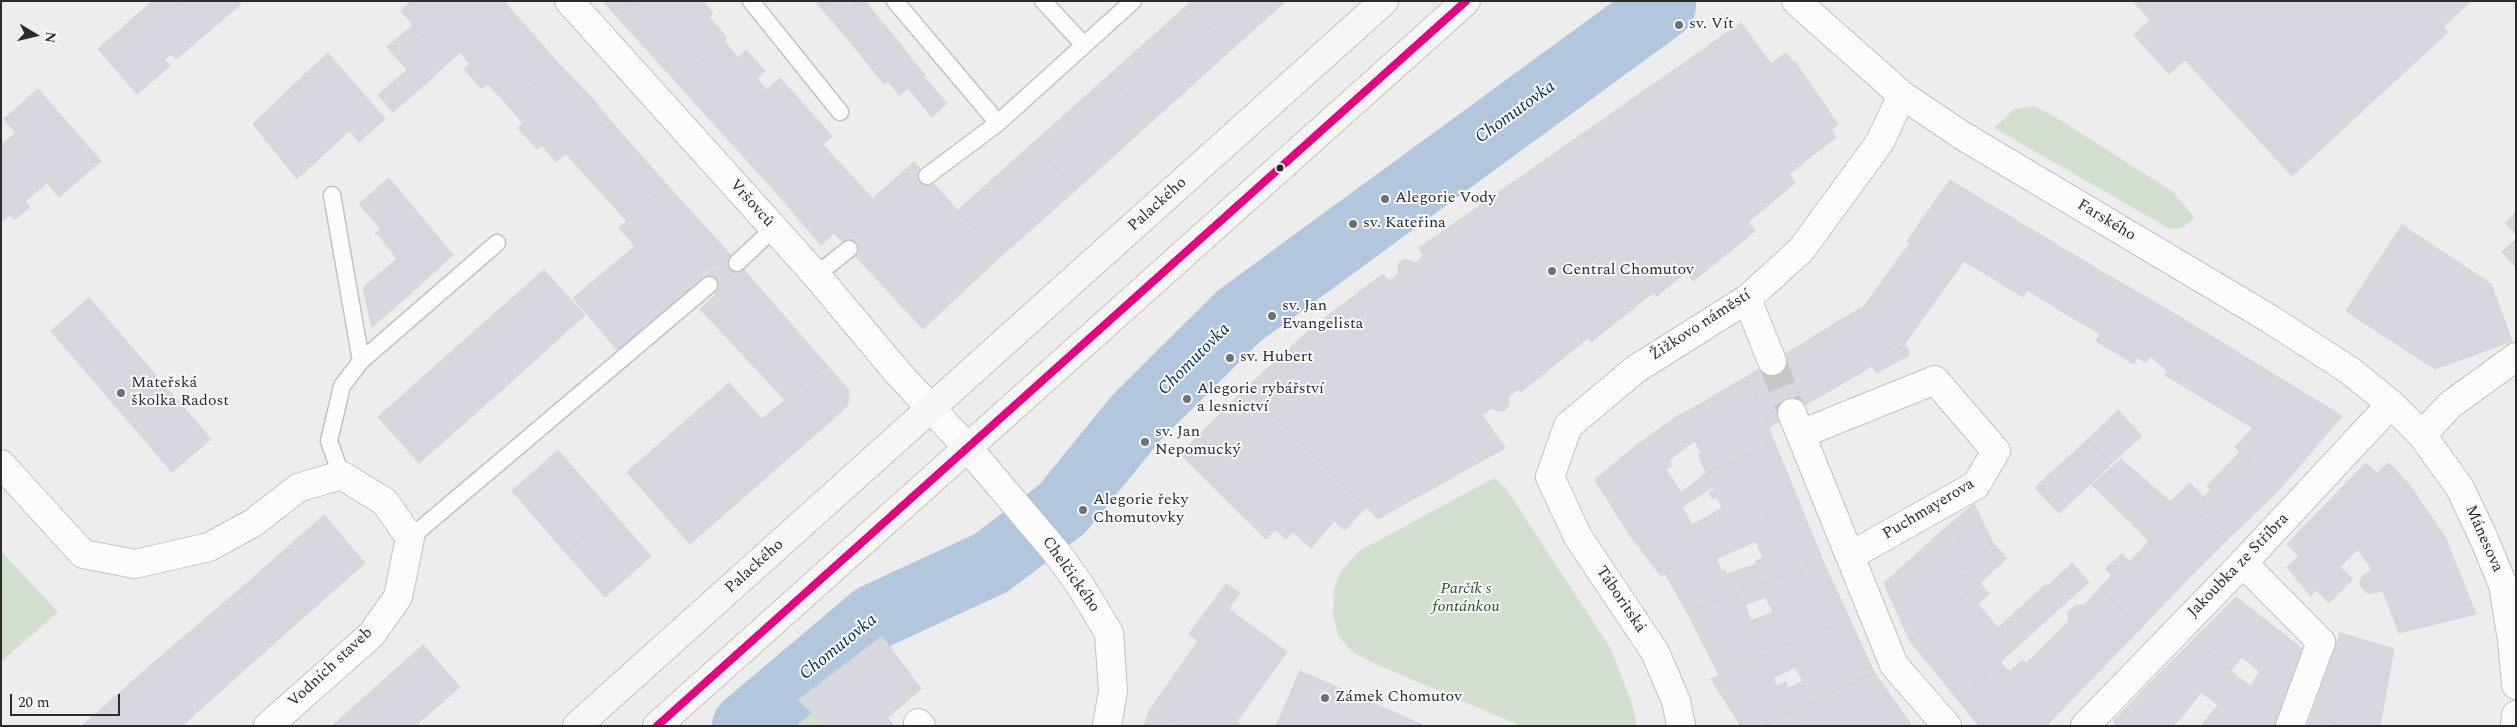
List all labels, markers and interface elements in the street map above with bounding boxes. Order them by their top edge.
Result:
north arrow [10,10,60,60]
place label: sv. Vít [1689,15,1734,35]
marker: sv. Vít [1673,19,1685,31]
text: N [39,30,62,45]
water label: Chomutovka [1472,77,1560,149]
unlabelled marker [1275,163,1285,173]
street label: Palackého [1125,174,1191,236]
street label: Vršovců [725,176,777,232]
place label: Alegorie Vody [1395,189,1496,209]
marker: Alegorie Vody [1379,193,1391,205]
street label: Farského [2073,196,2139,246]
place label: sv. Kateřina [1363,214,1446,234]
marker: sv. Kateřina [1347,218,1359,230]
place label: Central Chomutov [1562,261,1694,281]
marker: Central Chomutov [1546,265,1558,277]
street label: Žižkovo náměstí [1647,286,1755,366]
place label: sv. Jan Evangelista [1282,297,1363,335]
marker: sv. Jan Evangelista [1266,310,1278,322]
water label: Chomutovka [1154,319,1236,401]
place label: sv. Hubert [1240,348,1313,368]
marker: sv. Hubert [1224,352,1236,364]
place label: Mateřská školka Radost [131,374,229,412]
place label: Alegorie rybářství a lesnictví [1197,380,1324,418]
marker: Mateřská školka Radost [115,387,127,399]
marker: Alegorie rybářství a lesnictví [1181,393,1193,405]
place label: sv. Jan Nepomucký [1155,423,1240,461]
marker: sv. Jan Nepomucký [1139,436,1151,448]
street label: Puchmayerova [1880,475,1978,545]
place label: Alegorie řeky Chomutovky [1093,491,1188,529]
street label: Mánesova [2460,503,2506,575]
marker: Alegorie řeky Chomutovky [1077,504,1089,516]
street label: Jakoubka ze Stříbra [2184,510,2294,622]
street label: Chelčického [1037,533,1103,617]
street label: Palackého [722,536,788,598]
street label: Táboritská [1591,563,1649,637]
park label: Parčík s fontánkou [1433,580,1499,618]
water label: Chomutovka [796,610,882,686]
street label: Vodních staveb [285,624,377,712]
scale bar [12,684,122,716]
place label: Zámek Chomutov [1335,688,1462,708]
text: 20 m [18,691,50,714]
marker: Zámek Chomutov [1319,692,1331,704]

